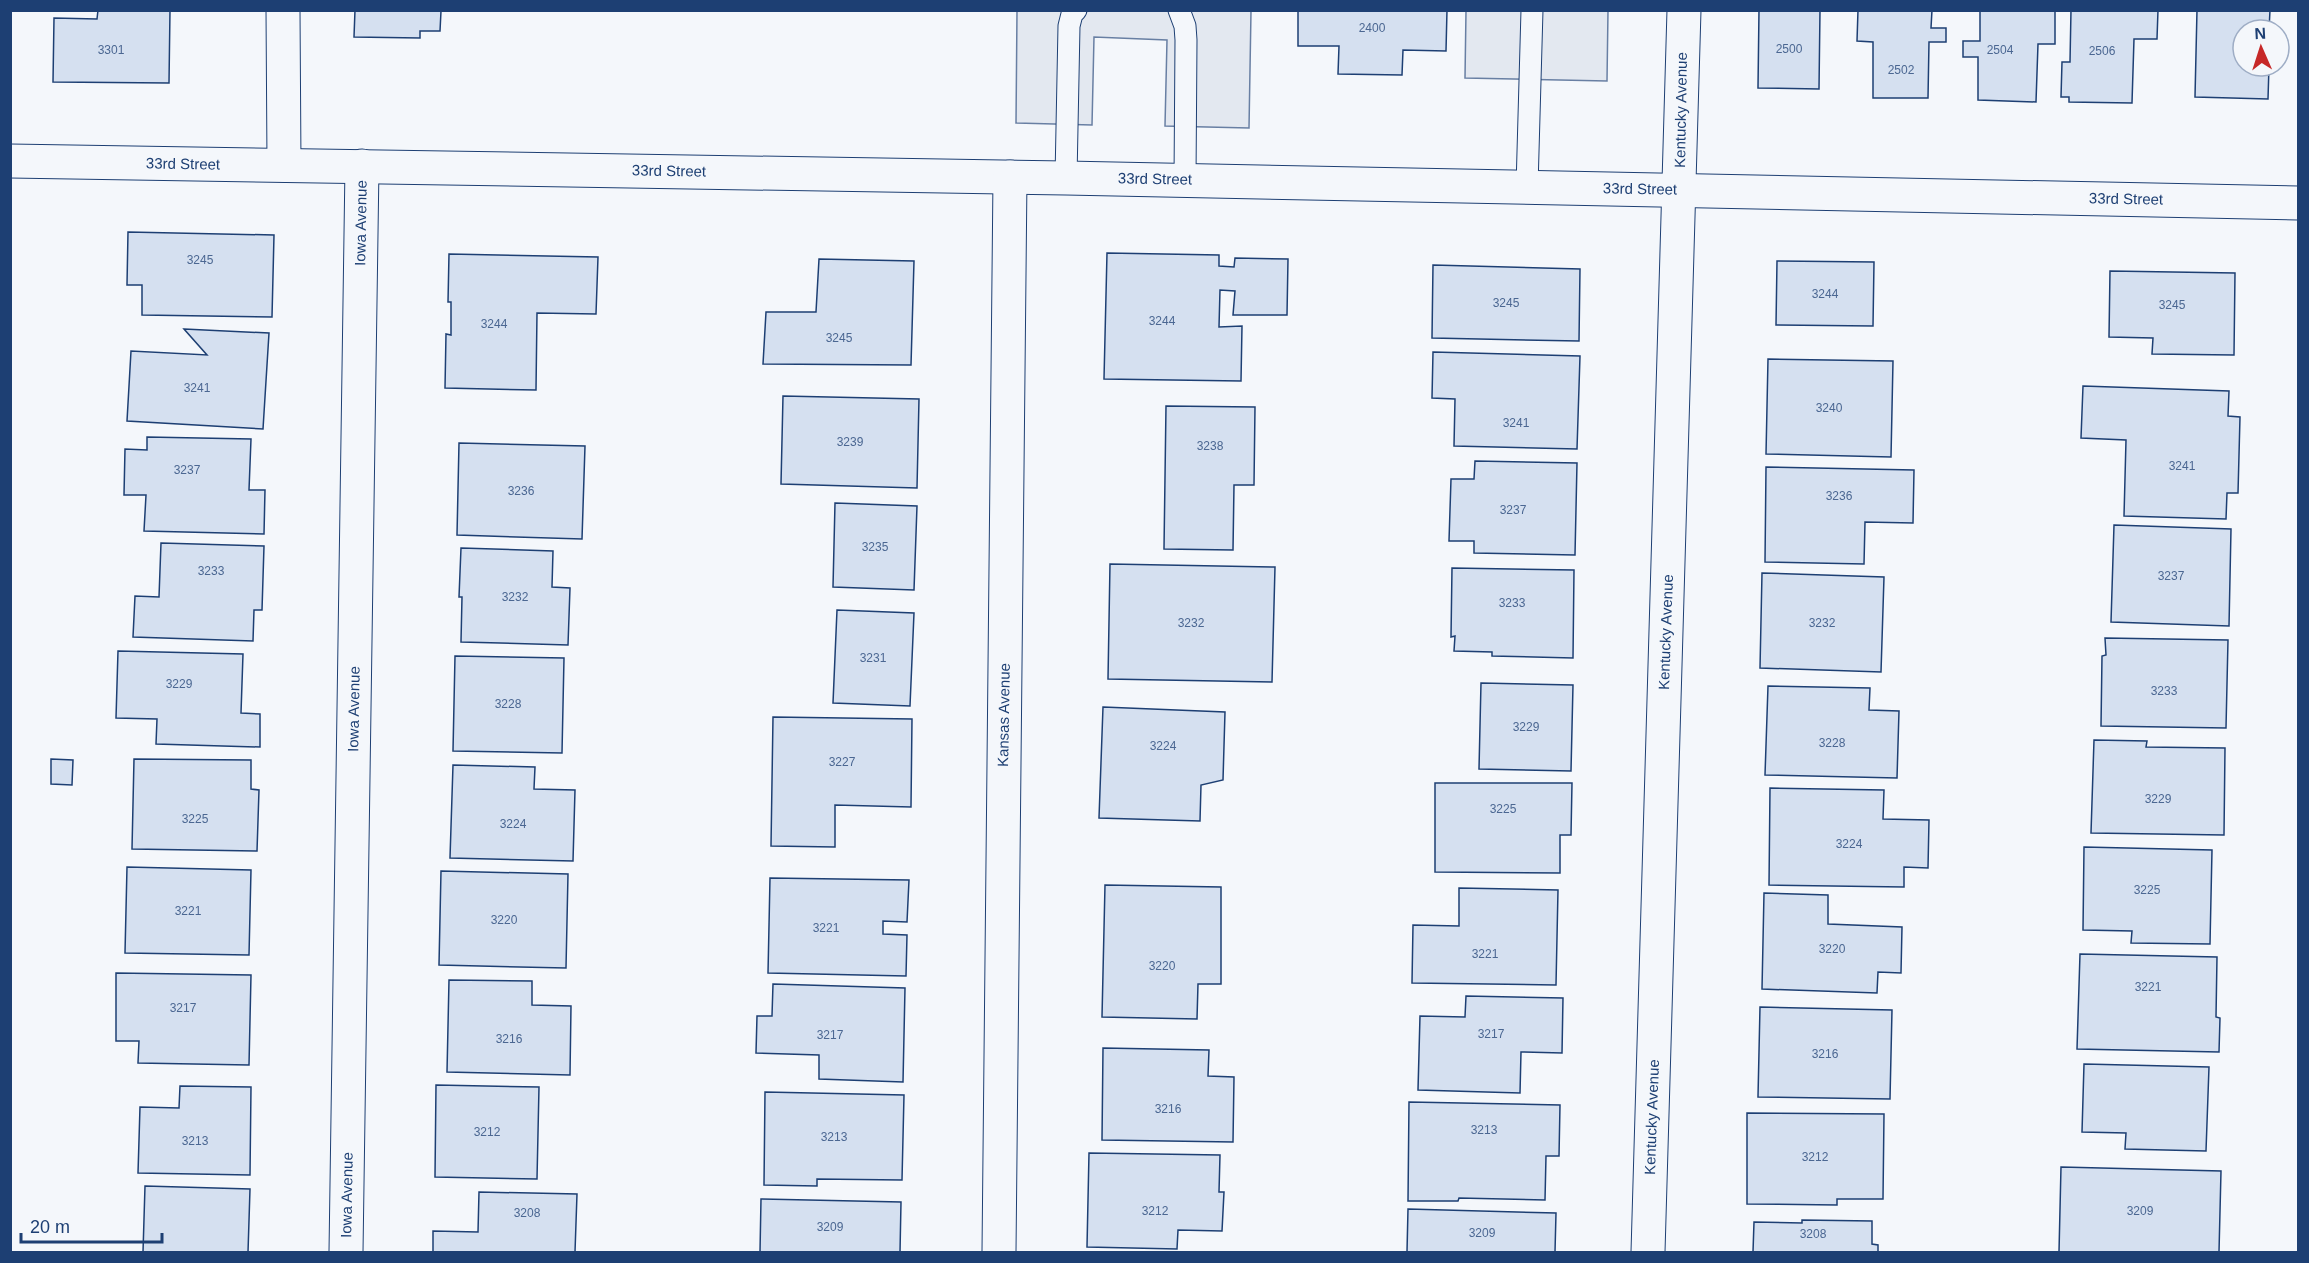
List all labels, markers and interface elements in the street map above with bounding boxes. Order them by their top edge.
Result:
north arrow [2231,18,2291,78]
house number: 2400 [1359,21,1386,35]
text: N [2254,25,2266,42]
house number: 2500 [1776,42,1803,56]
house number: 3301 [98,43,125,57]
house number: 2504 [1987,43,2014,57]
house number: 2506 [2089,44,2116,58]
street label: Kentucky Avenue [1671,52,1690,168]
house number: 2502 [1888,63,1915,77]
street label: 33rd Street [146,154,221,173]
street label: 33rd Street [632,161,707,180]
street label: 33rd Street [1118,169,1193,188]
street label: 33rd Street [1603,179,1678,198]
street label: Iowa Avenue [351,180,370,266]
street label: 33rd Street [2089,189,2164,208]
house number: 3245 [187,253,214,267]
house number: 3244 [1812,287,1839,301]
house number: 3245 [1493,296,1520,310]
house number: 3245 [2159,298,2186,312]
house number: 3244 [1149,314,1176,328]
house number: 3244 [481,317,508,331]
house number: 3245 [826,331,853,345]
house number: 3241 [184,381,211,395]
house number: 3240 [1816,401,1843,415]
house number: 3241 [1503,416,1530,430]
house number: 3239 [837,435,864,449]
house number: 3238 [1197,439,1224,453]
house number: 3241 [2169,459,2196,473]
house number: 3237 [174,463,201,477]
house number: 3236 [508,484,535,498]
house number: 3236 [1826,489,1853,503]
house number: 3237 [1500,503,1527,517]
house number: 3235 [862,540,889,554]
house number: 3233 [198,564,225,578]
house number: 3237 [2158,569,2185,583]
street label: Kentucky Avenue [1655,574,1676,690]
house number: 3232 [502,590,529,604]
house number: 3233 [1499,596,1526,610]
house number: 3232 [1178,616,1205,630]
house number: 3232 [1809,616,1836,630]
house number: 3231 [860,651,887,665]
street label: Kansas Avenue [994,663,1013,767]
street label: Iowa Avenue [344,666,363,752]
house number: 3229 [166,677,193,691]
house number: 3233 [2151,684,2178,698]
house number: 3228 [495,697,522,711]
house number: 3229 [1513,720,1540,734]
house number: 3228 [1819,736,1846,750]
house number: 3224 [1150,739,1177,753]
house number: 3227 [829,755,856,769]
house number: 3229 [2145,792,2172,806]
house number: 3225 [1490,802,1517,816]
house number: 3225 [182,812,209,826]
house number: 3224 [500,817,527,831]
house number: 3224 [1836,837,1863,851]
house number: 3225 [2134,883,2161,897]
house number: 3221 [175,904,202,918]
house number: 3220 [491,913,518,927]
house number: 3221 [813,921,840,935]
house number: 3220 [1819,942,1846,956]
house number: 3221 [1472,947,1499,961]
house number: 3220 [1149,959,1176,973]
house number: 3221 [2135,980,2162,994]
house number: 3217 [170,1001,197,1015]
house number: 3217 [1478,1027,1505,1041]
house number: 3217 [817,1028,844,1042]
house number: 3216 [496,1032,523,1046]
house number: 3216 [1812,1047,1839,1061]
street label: Kentucky Avenue [1641,1059,1662,1175]
house number: 3216 [1155,1102,1182,1116]
house number: 3213 [1471,1123,1498,1137]
house number: 3212 [474,1125,501,1139]
house number: 3213 [821,1130,848,1144]
house number: 3213 [182,1134,209,1148]
house number: 3212 [1802,1150,1829,1164]
street label: Iowa Avenue [337,1152,356,1238]
house number: 3212 [1142,1204,1169,1218]
house number: 3209 [2127,1204,2154,1218]
scale bar [21,1206,162,1244]
house number: 3208 [514,1206,541,1220]
text: 20 m [30,1217,70,1237]
house number: 3209 [817,1220,844,1234]
house number: 3209 [1469,1226,1496,1240]
house number: 3208 [1800,1227,1827,1241]

